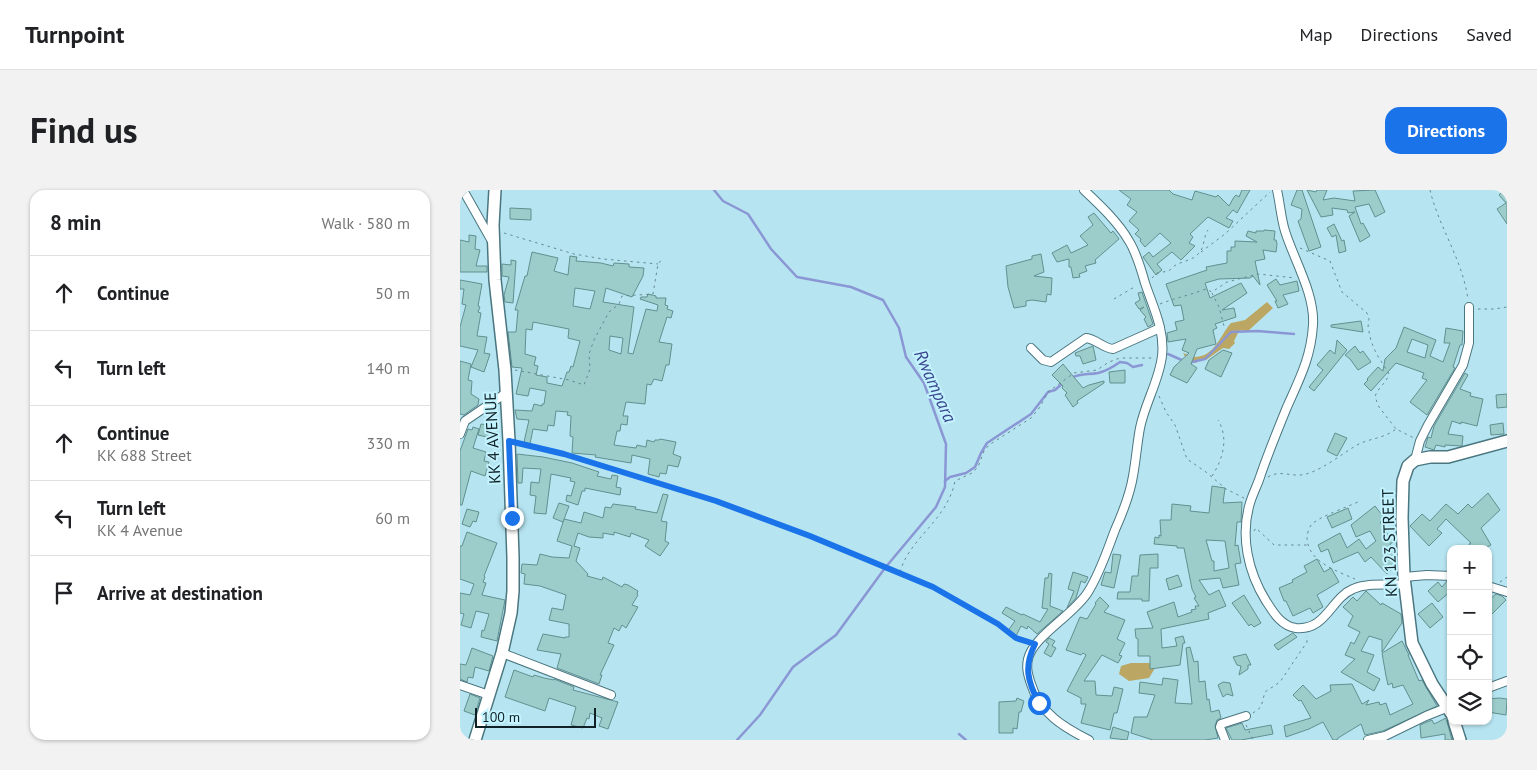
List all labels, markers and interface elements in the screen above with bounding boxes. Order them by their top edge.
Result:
text: Turnpoint [25,19,124,50]
text: Map [1300,23,1332,46]
text: Directions [1360,23,1438,46]
text: Saved [1466,23,1512,46]
text: Find us [30,107,138,153]
button: Directions [1385,107,1507,154]
text: 8 min [50,209,101,236]
text: Walk · 580 m [321,213,410,233]
icon: ahead [50,279,78,307]
text: Continue [97,281,169,305]
text: 50 m [375,283,410,303]
water label: Rwampara [909,346,962,426]
icon: left [50,354,78,382]
text: Turn left [97,356,166,380]
text: 140 m [367,358,410,378]
street label: KK 4 AVENUE [480,392,504,484]
text: Continue [97,421,169,445]
icon: ahead [50,429,78,457]
text: 330 m [367,433,410,453]
text: KK 688 Street [97,445,192,465]
street label: KN 123 STREET [1377,488,1401,597]
text: Turn left [97,496,166,520]
icon: left [50,504,78,532]
route end [501,507,524,530]
text: 60 m [375,508,410,528]
text: KK 4 Avenue [97,520,183,540]
map controls [1447,545,1492,725]
button: + [1447,545,1492,590]
icon: arrive [50,579,78,607]
text: Arrive at destination [97,581,263,605]
button: − [1447,590,1492,635]
button: locate [1447,635,1492,680]
button: layers [1447,680,1492,725]
route start [1028,692,1051,715]
scale bar [475,705,596,728]
text: 100 m [482,708,520,726]

